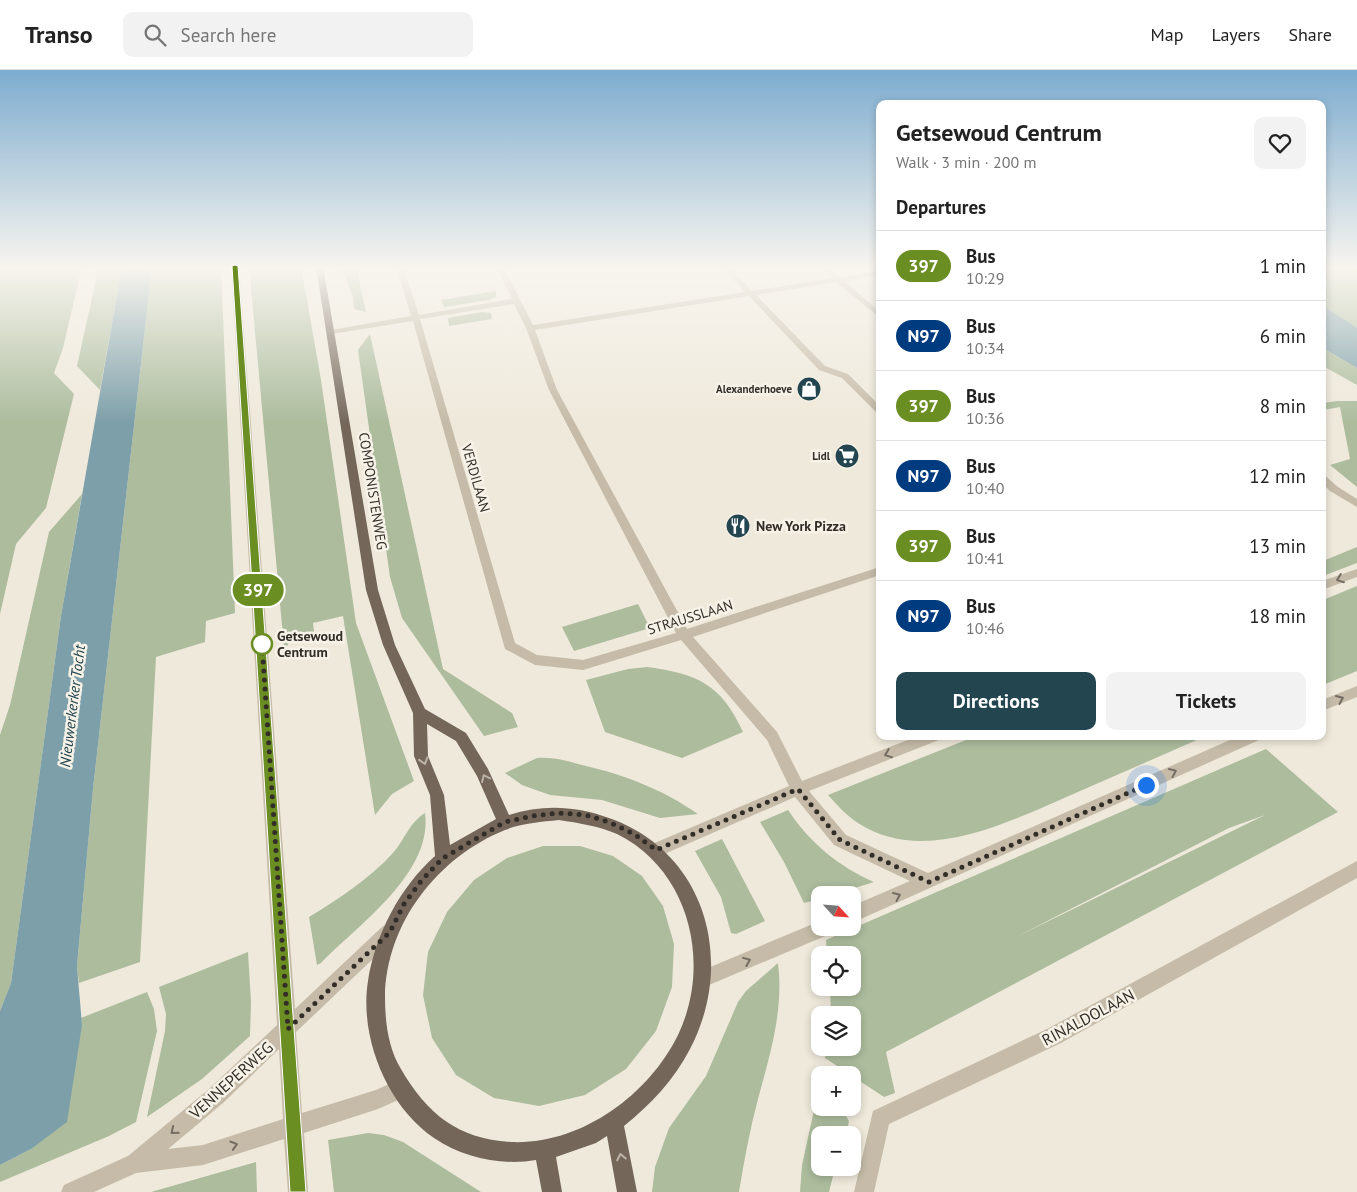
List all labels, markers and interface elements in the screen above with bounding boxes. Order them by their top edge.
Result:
search box [123,12,473,57]
text: Transo [25,19,93,50]
icon: search [141,21,169,49]
text: Search here [181,23,276,47]
text: Map [1151,23,1183,46]
text: Layers [1211,23,1260,46]
text: Share [1288,23,1332,46]
text: Getsewoud Centrum [896,117,1102,148]
button: heart [1254,117,1306,169]
text: Walk · 3 min · 200 m [896,152,1036,172]
text: Departures [896,195,986,219]
text: Bus [966,244,995,268]
text: 397 [908,254,939,277]
text: 1 min [1260,254,1306,278]
text: 10:29 [966,268,1004,288]
text: Bus [966,314,995,338]
text: N97 [907,324,940,347]
text: 6 min [1260,324,1306,348]
text: 10:34 [966,338,1004,358]
shop icon: Alexanderhoeve [796,376,822,402]
place label: Alexanderhoeve [716,382,792,396]
text: Bus [966,384,995,408]
text: 397 [908,394,939,417]
text: 8 min [1260,394,1306,418]
text: 10:36 [966,408,1004,428]
street label: COMPONISTENWEG [355,431,391,551]
street label: VERDILAAN [457,441,494,514]
supermarket icon: Lidl [834,443,860,469]
place label: Lidl [812,449,831,463]
text: Bus [966,454,995,478]
text: N97 [907,464,940,487]
text: 12 min [1249,464,1306,488]
text: 10:40 [966,478,1004,498]
restaurant icon: New York Pizza [725,513,751,539]
place label: New York Pizza [756,517,846,535]
text: Bus [966,524,995,548]
text: 397 [908,534,939,557]
text: 13 min [1249,534,1306,558]
text: 10:41 [966,548,1004,568]
one-way arrow [1336,573,1345,583]
line badge: 397 [229,574,287,606]
text: 397 [243,578,273,601]
text: Bus [966,594,995,618]
street label: STRAUSSLAAN [645,595,735,639]
text: N97 [907,604,940,627]
text: 18 min [1249,604,1306,628]
text: 10:46 [966,618,1004,638]
place label: Getsewoud Centrum [277,627,343,661]
marker: Getsewoud Centrum [251,633,273,655]
water label: Nieuwerkerker Tocht [55,643,89,768]
button: Directions [896,672,1096,730]
button: Tickets [1106,672,1306,730]
one-way arrow [1335,694,1344,705]
one-way arrow [884,748,893,758]
one-way arrow [418,756,428,765]
one-way arrow [1168,768,1177,779]
your location [1134,773,1159,798]
one-way arrow [481,774,491,783]
north arrow [811,886,861,936]
map controls [811,886,861,1176]
one-way arrow [892,891,901,902]
button: locate [811,946,861,996]
one-way arrow [742,957,751,968]
street label: RINALDOLAAN [1038,984,1138,1050]
button: layers [811,1006,861,1056]
street label: VENNEPERWEG [184,1037,277,1123]
button: + [811,1066,861,1116]
one-way arrow [170,1126,179,1135]
button: − [811,1126,861,1176]
one-way arrow [230,1141,238,1151]
one-way arrow [616,1153,627,1162]

